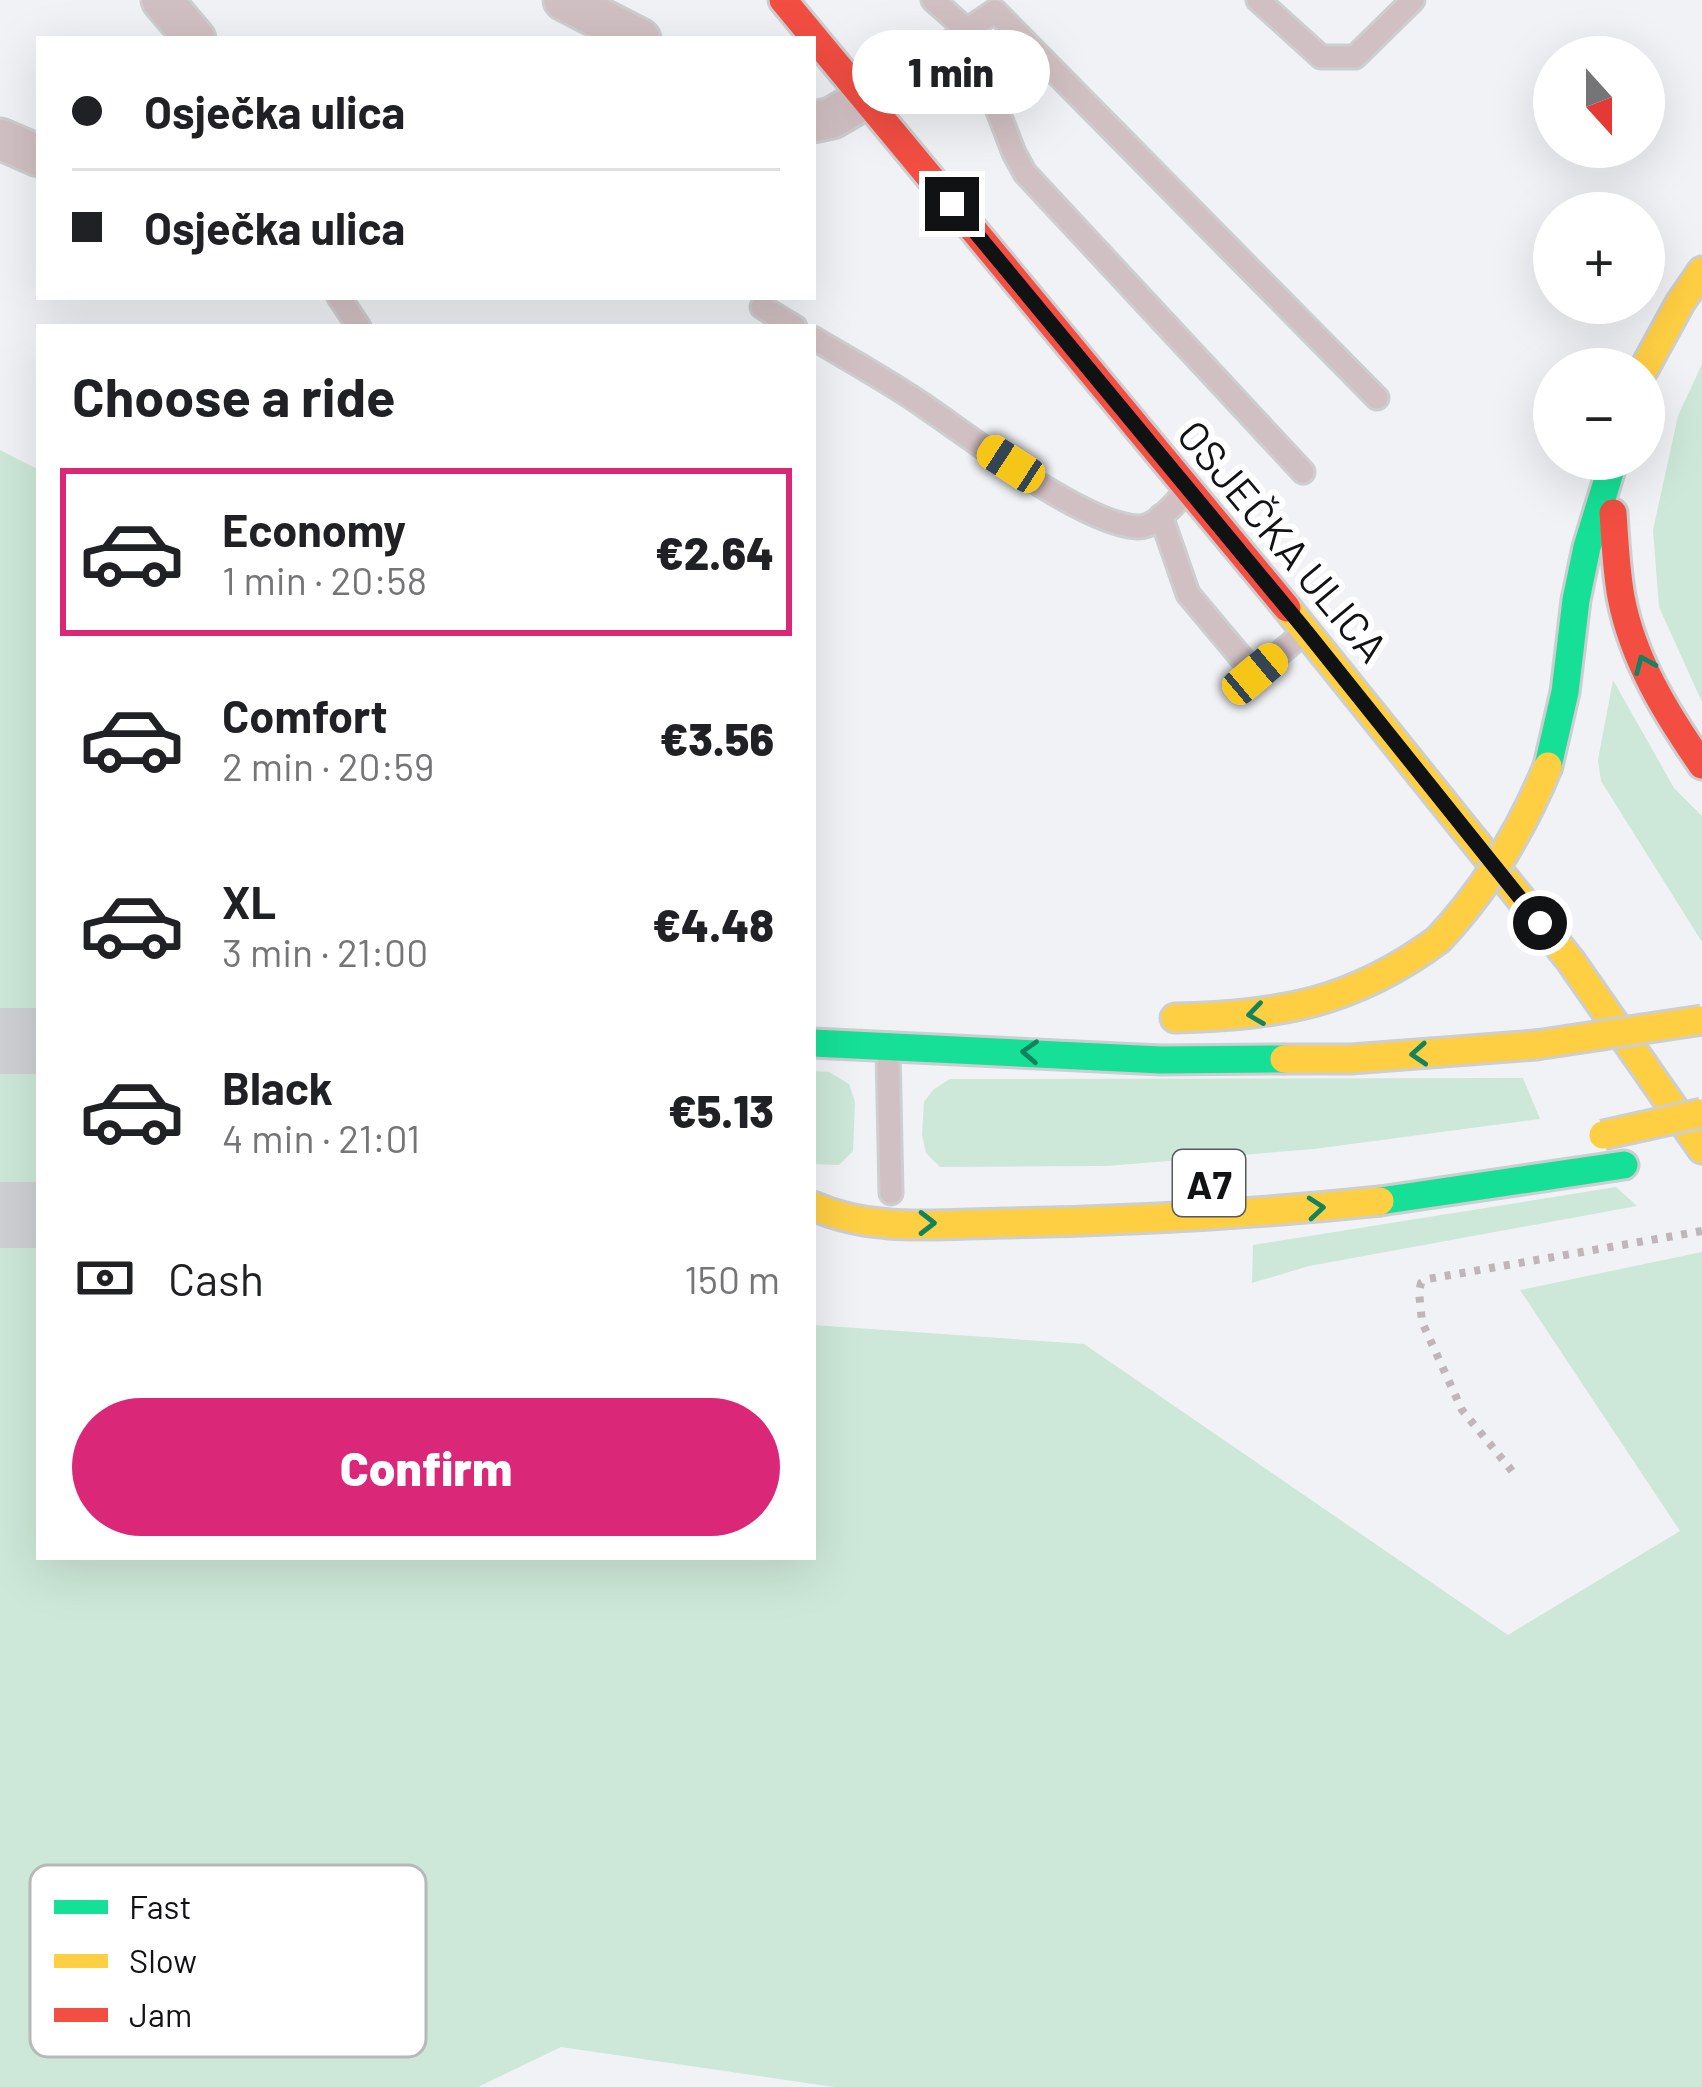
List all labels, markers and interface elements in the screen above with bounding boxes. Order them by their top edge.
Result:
callout: 1 min [853,30,1051,114]
north arrow [1533,36,1665,168]
map controls [1533,36,1665,480]
text: 1 min [908,48,994,95]
text: Osječka ulica [144,84,405,138]
route end [925,177,979,231]
button: + [1533,192,1665,324]
text: Osječka ulica [144,200,405,254]
button: − [1533,348,1665,480]
text: Choose a ride [72,363,396,428]
street label: OSJEČKA ULICA [1169,409,1399,671]
car [971,429,1051,499]
icon: car [78,498,186,606]
text: Economy [222,502,406,556]
text: €2.64 [655,525,774,579]
text: 1 min · 20:58 [222,556,427,603]
car [1216,637,1294,711]
one-way arrow [1634,655,1658,676]
icon: car [78,684,186,792]
text: Comfort [222,688,388,742]
text: €3.56 [660,711,774,765]
text: 2 min · 20:59 [222,742,434,789]
icon: car [78,870,186,978]
text: XL [222,874,276,928]
route start [1513,896,1567,950]
text: €4.48 [653,897,774,951]
text: 3 min · 21:00 [222,928,428,975]
one-way arrow [1246,1000,1265,1026]
one-way arrow [1020,1040,1039,1066]
one-way arrow [1409,1040,1428,1066]
icon: car [78,1056,186,1164]
text: Black [222,1060,333,1114]
text: €5.13 [668,1083,774,1137]
text: 4 min · 21:01 [222,1114,420,1161]
road number: A7 [1173,1150,1245,1216]
one-way arrow [1307,1196,1326,1221]
one-way arrow [919,1210,937,1236]
icon: cash [72,1245,138,1311]
text: Cash [168,1251,264,1305]
text: 150 m [684,1255,780,1302]
button: Confirm [72,1398,780,1536]
legend [30,1865,426,2057]
text: Fast [129,1886,191,1926]
text: Slow [129,1940,197,1980]
text: Jam [129,1994,192,2034]

